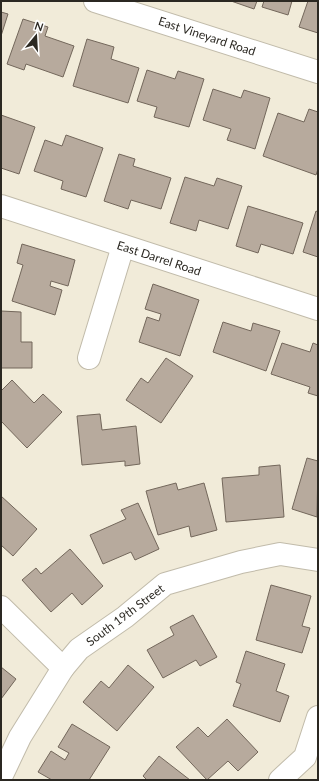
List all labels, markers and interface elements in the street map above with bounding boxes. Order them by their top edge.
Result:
street label: East Vineyard Road [156,13,258,59]
north arrow [16,16,56,56]
text: N [33,19,45,34]
street label: East Darrel Road [115,237,203,279]
street label: South 19th Street [83,580,167,649]

